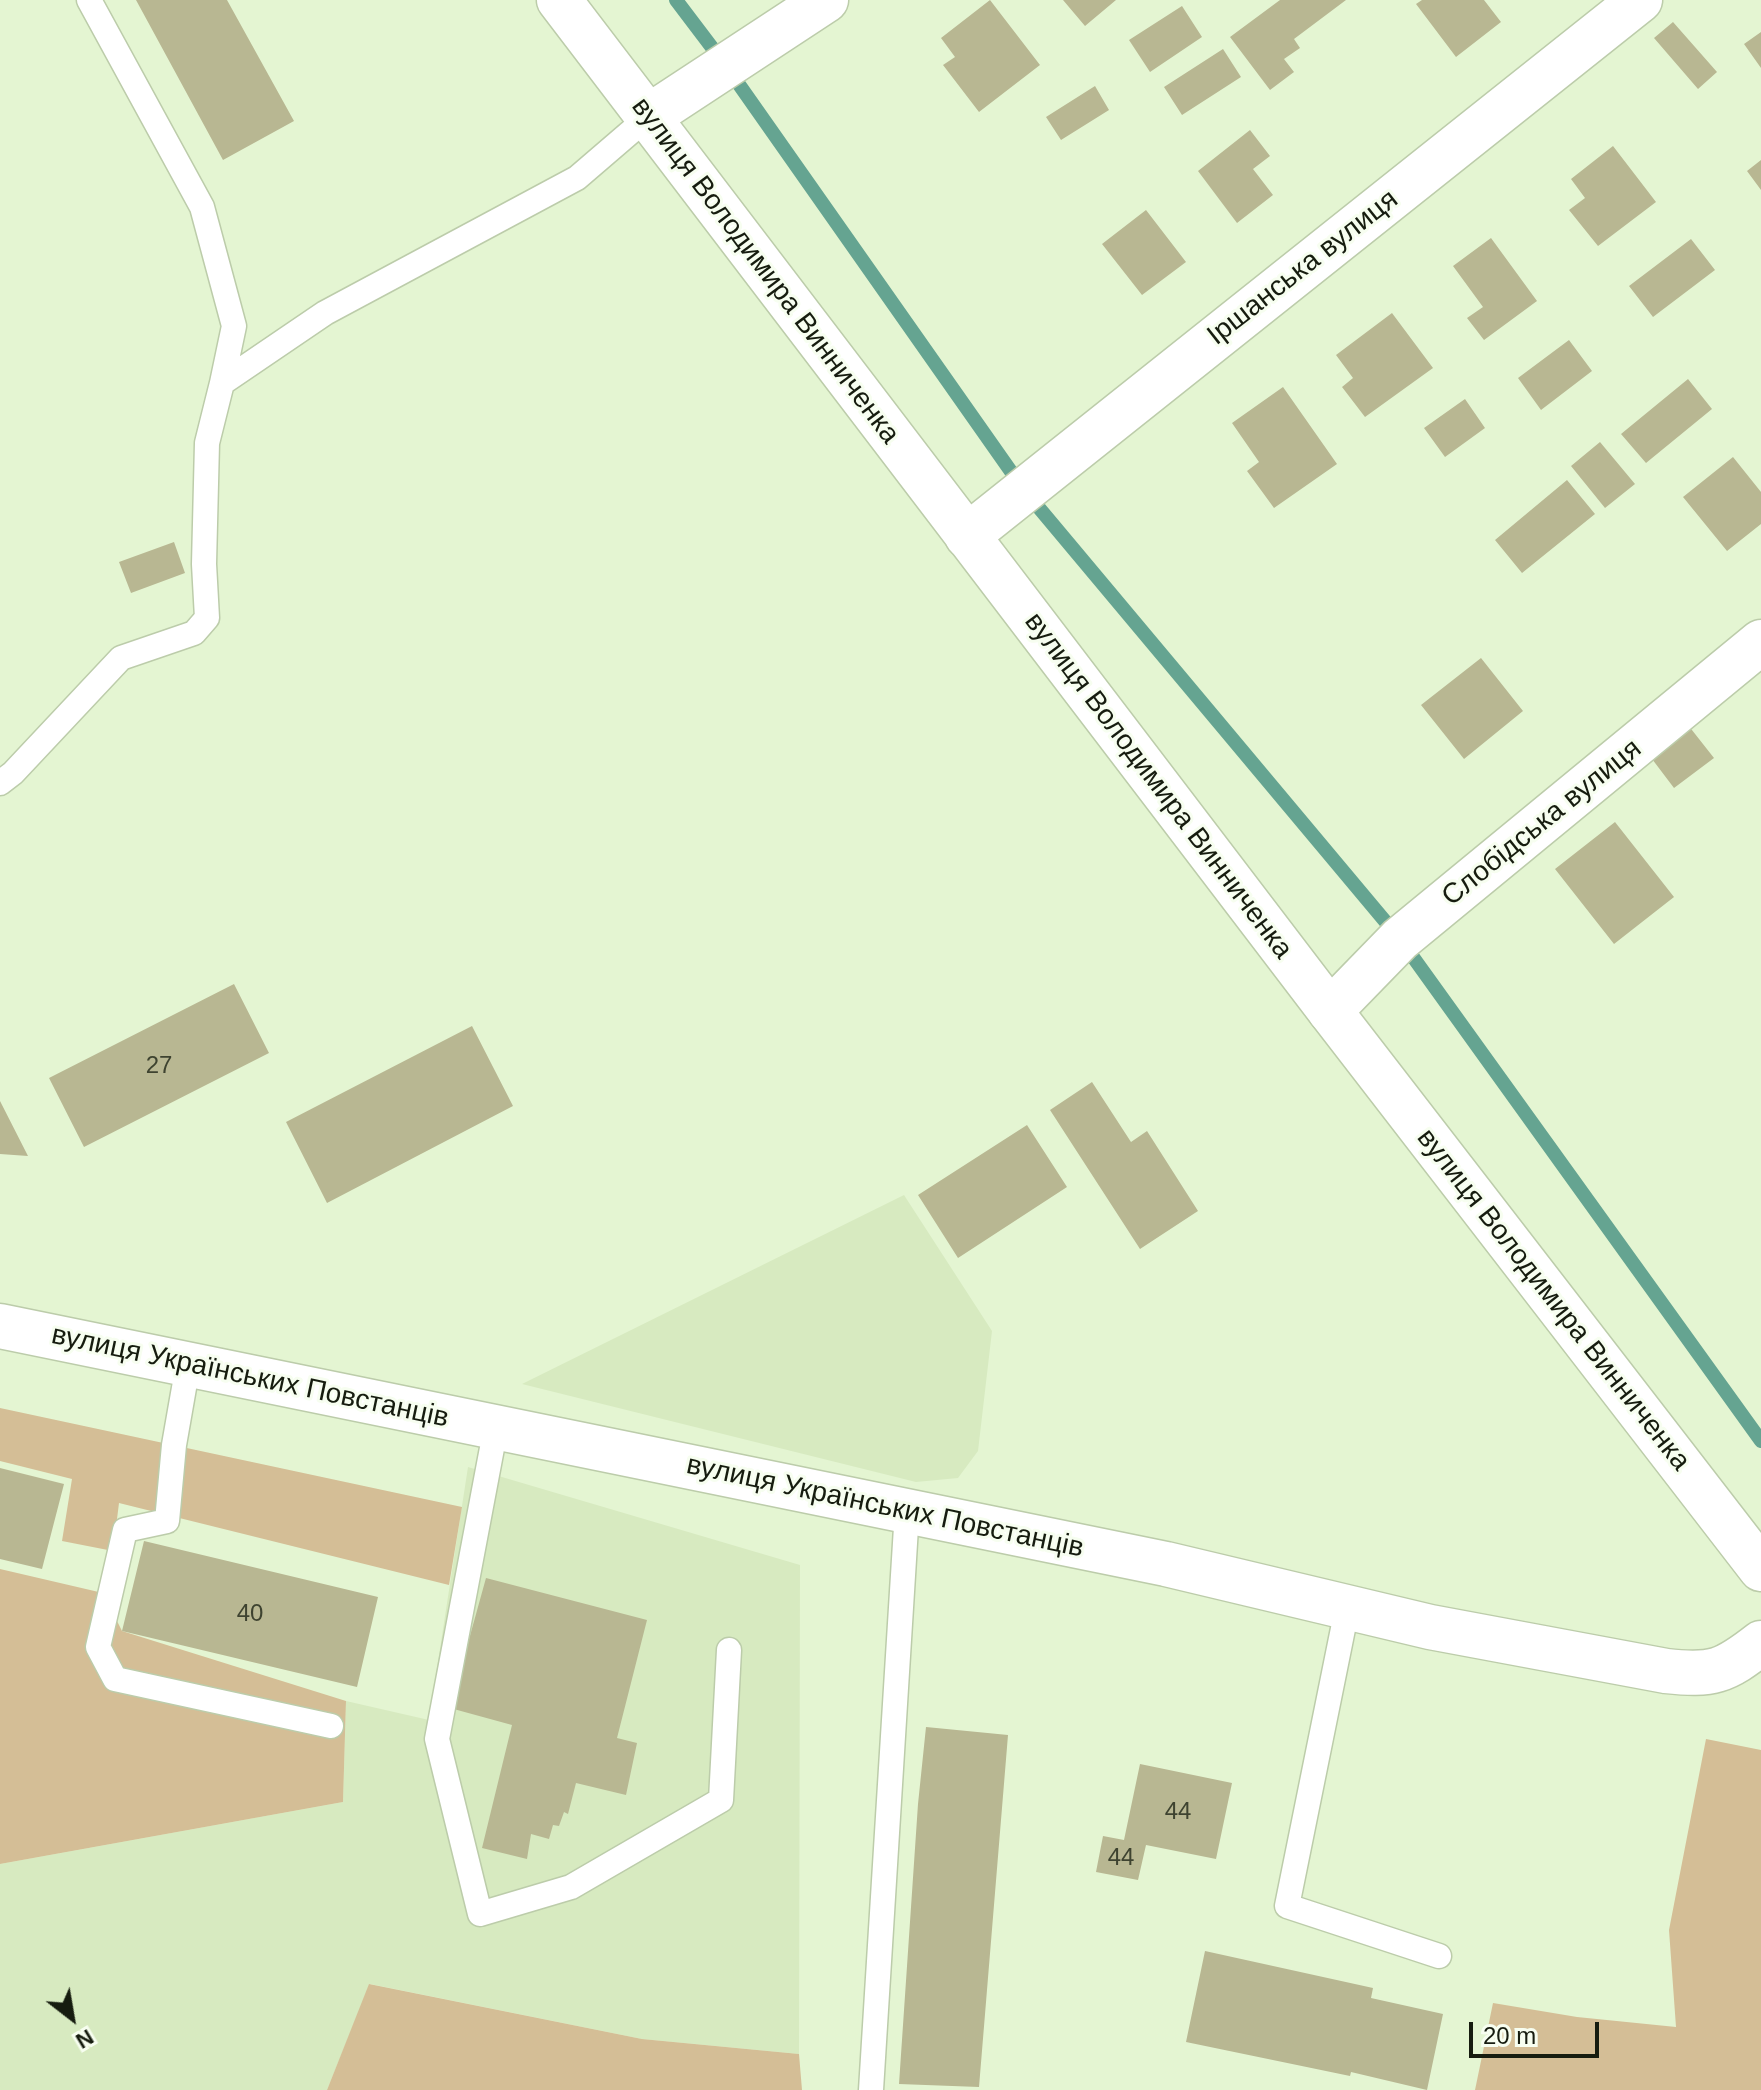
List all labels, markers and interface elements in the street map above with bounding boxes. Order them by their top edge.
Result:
street label: вулиця Володимира Винниченка [624,91,906,451]
street label: Іршанська вулиця [1201,183,1405,353]
street label: вулиця Володимира Винниченка [1017,606,1299,966]
street label: Слобідська вулиця [1436,732,1648,914]
house number: 27 [146,1052,172,1080]
street label: вулиця Володимира Винниченка [1409,1122,1697,1478]
street label: вулиця Українських Повстанців [48,1318,452,1436]
street label: вулиця Українських Повстанців [683,1448,1087,1566]
house number: 40 [237,1600,263,1628]
house number: 44 [1165,1798,1191,1826]
house number: 44 [1108,1844,1134,1872]
north arrow [32,1978,112,2058]
scale bar [1473,2006,1603,2056]
text: 20 m [1483,2022,1536,2049]
text: N [71,2024,98,2054]

